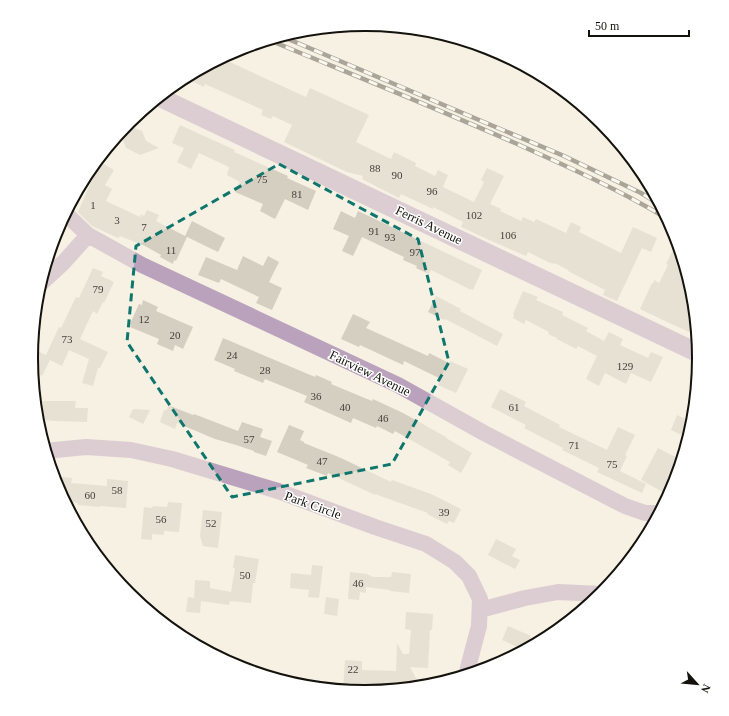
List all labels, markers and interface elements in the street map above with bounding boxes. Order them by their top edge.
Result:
scale bar [589,12,689,38]
text: 50 m [595,19,620,33]
house number: 88 [370,162,381,174]
house number: 90 [392,169,403,181]
house number: 75 [257,173,268,185]
house number: 96 [427,185,438,197]
house number: 81 [292,188,303,200]
house number: 1 [90,199,96,211]
street label: Ferris Avenue [393,202,465,248]
house number: 102 [466,209,482,221]
house number: 3 [114,214,120,226]
house number: 7 [141,221,147,233]
house number: 91 [369,225,380,237]
house number: 106 [500,229,517,241]
house number: 93 [385,231,396,243]
house number: 11 [166,244,176,256]
house number: 97 [410,246,421,258]
house number: 79 [93,283,104,295]
house number: 12 [139,313,150,325]
house number: 20 [170,329,181,341]
house number: 73 [62,333,73,345]
street label: Fairview Avenue [327,347,413,399]
house number: 24 [227,349,238,361]
house number: 129 [617,360,634,372]
house number: 28 [260,364,271,376]
house number: 36 [311,390,322,402]
house number: 40 [340,401,351,413]
house number: 61 [509,401,520,413]
house number: 46 [378,412,389,424]
house number: 57 [244,433,255,445]
house number: 71 [569,439,580,451]
house number: 47 [317,455,328,467]
house number: 75 [607,458,618,470]
house number: 58 [112,484,123,496]
street label: Park Circle [283,488,343,522]
house number: 60 [85,489,96,501]
house number: 39 [439,506,450,518]
house number: 56 [156,513,167,525]
house number: 52 [206,517,217,529]
house number: 50 [240,569,251,581]
house number: 46 [353,577,364,589]
house number: 22 [348,663,359,675]
north arrow [677,664,717,704]
text: N [699,682,713,695]

